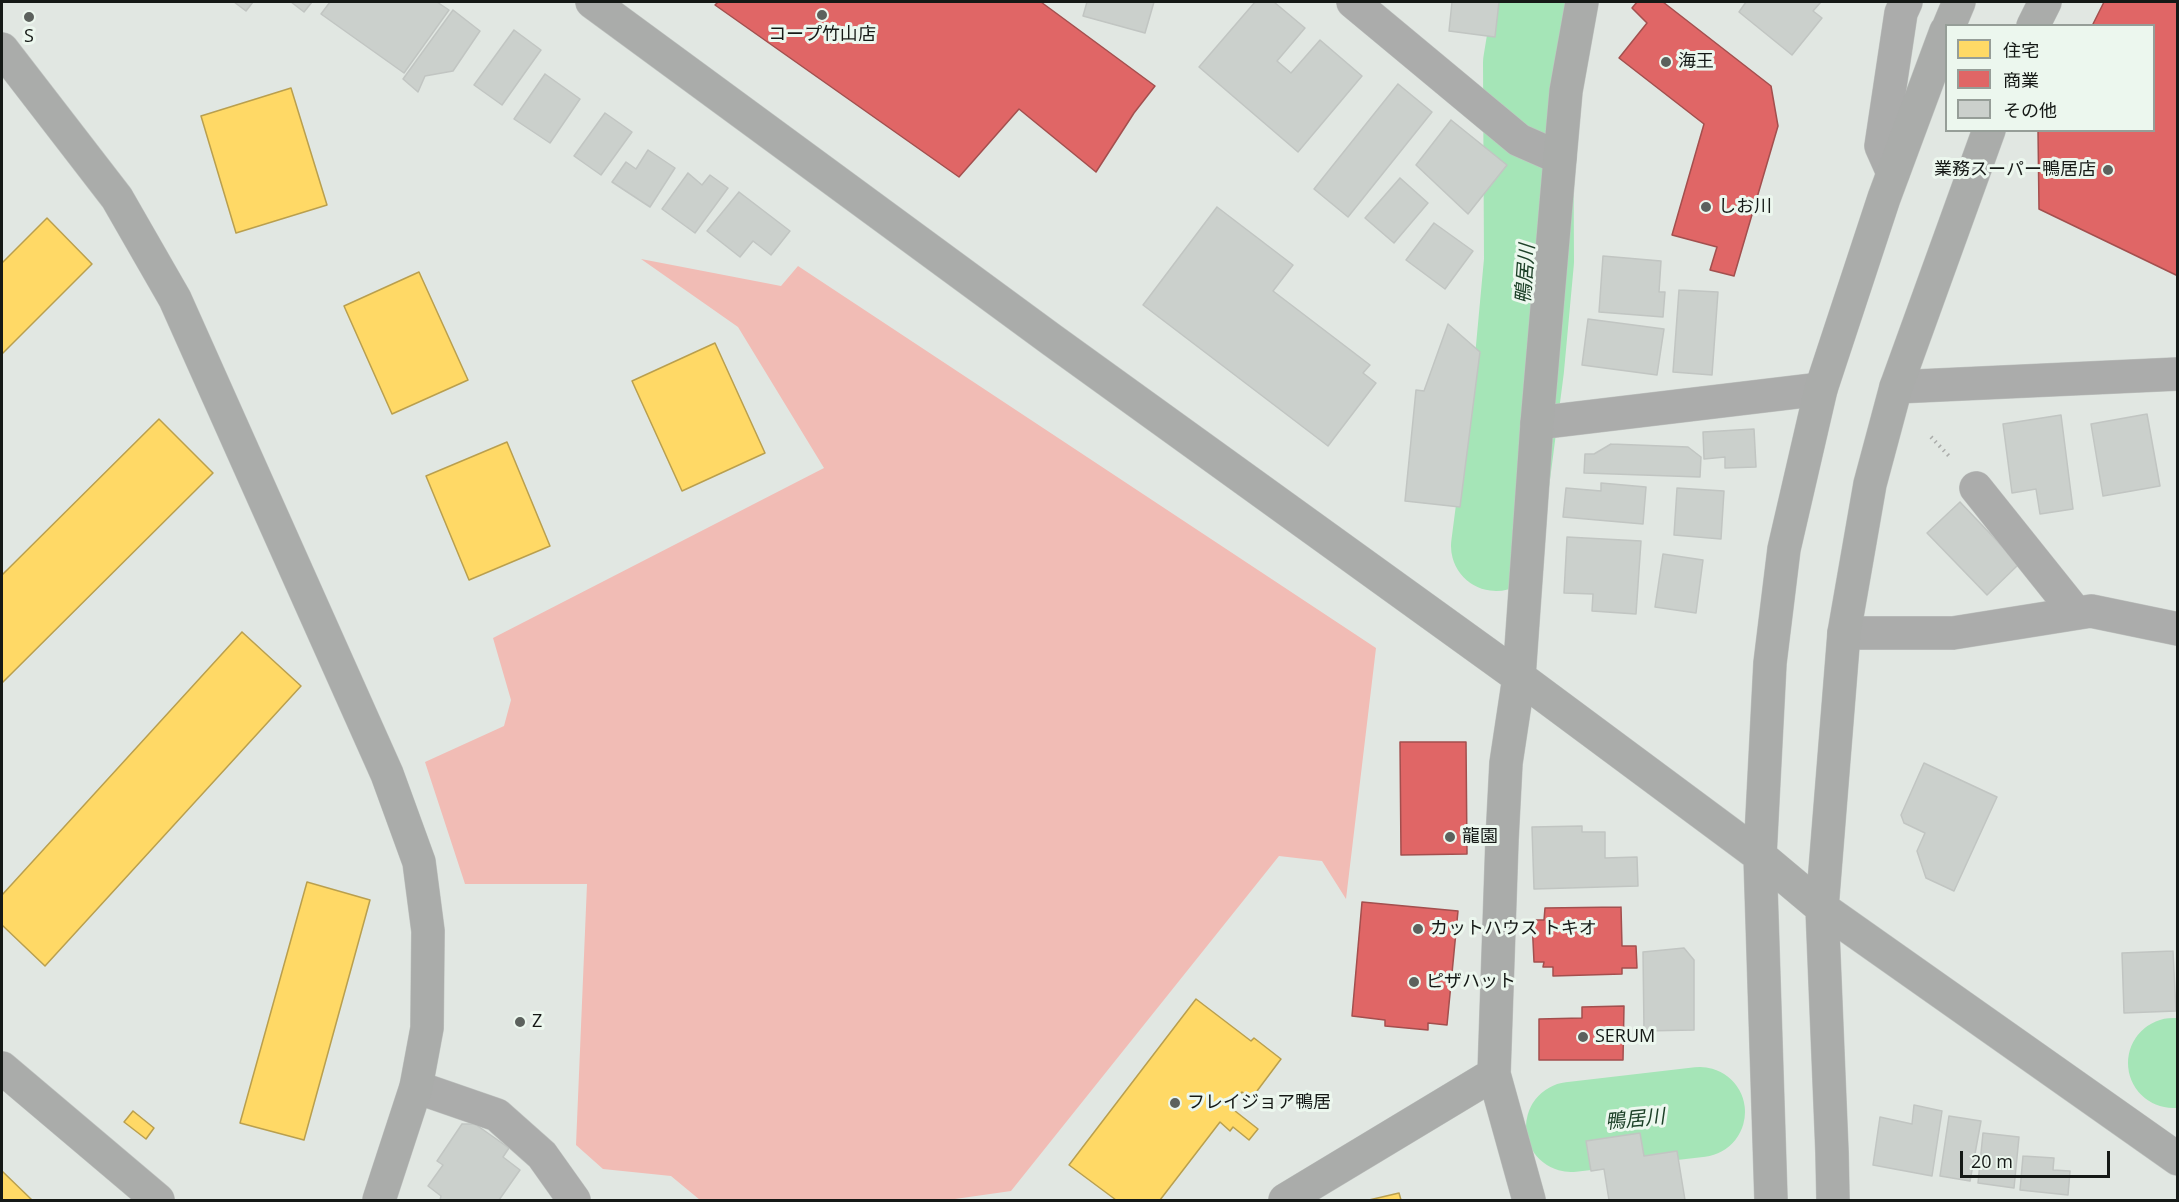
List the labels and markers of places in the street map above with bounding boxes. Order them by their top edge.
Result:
marker: コープ竹山店 [815,8,829,22]
marker: S [22,10,36,24]
place label: コープ竹山店 [768,24,876,46]
place label: S [24,26,34,48]
place label: 海王 [1678,51,1714,73]
marker: 海王 [1659,55,1673,69]
place label: 業務スーパー鴨居店 [1934,159,2096,181]
marker: 業務スーパー鴨居店 [2101,163,2115,177]
place label: しお川 [1718,196,1772,218]
marker: しお川 [1699,200,1713,214]
place label: 龍園 [1462,826,1498,848]
marker: 龍園 [1443,830,1457,844]
place label: カットハウス トキオ [1430,918,1597,940]
marker: カットハウス トキオ [1411,922,1425,936]
place label: ピザハット [1426,971,1516,993]
marker: ピザハット [1407,975,1421,989]
place label: Z [532,1011,542,1033]
marker: Z [513,1015,527,1029]
place label: SERUM [1595,1026,1655,1048]
marker: SERUM [1576,1030,1590,1044]
place label: フレイジョア鴨居 [1187,1092,1331,1114]
marker: フレイジョア鴨居 [1168,1096,1182,1110]

